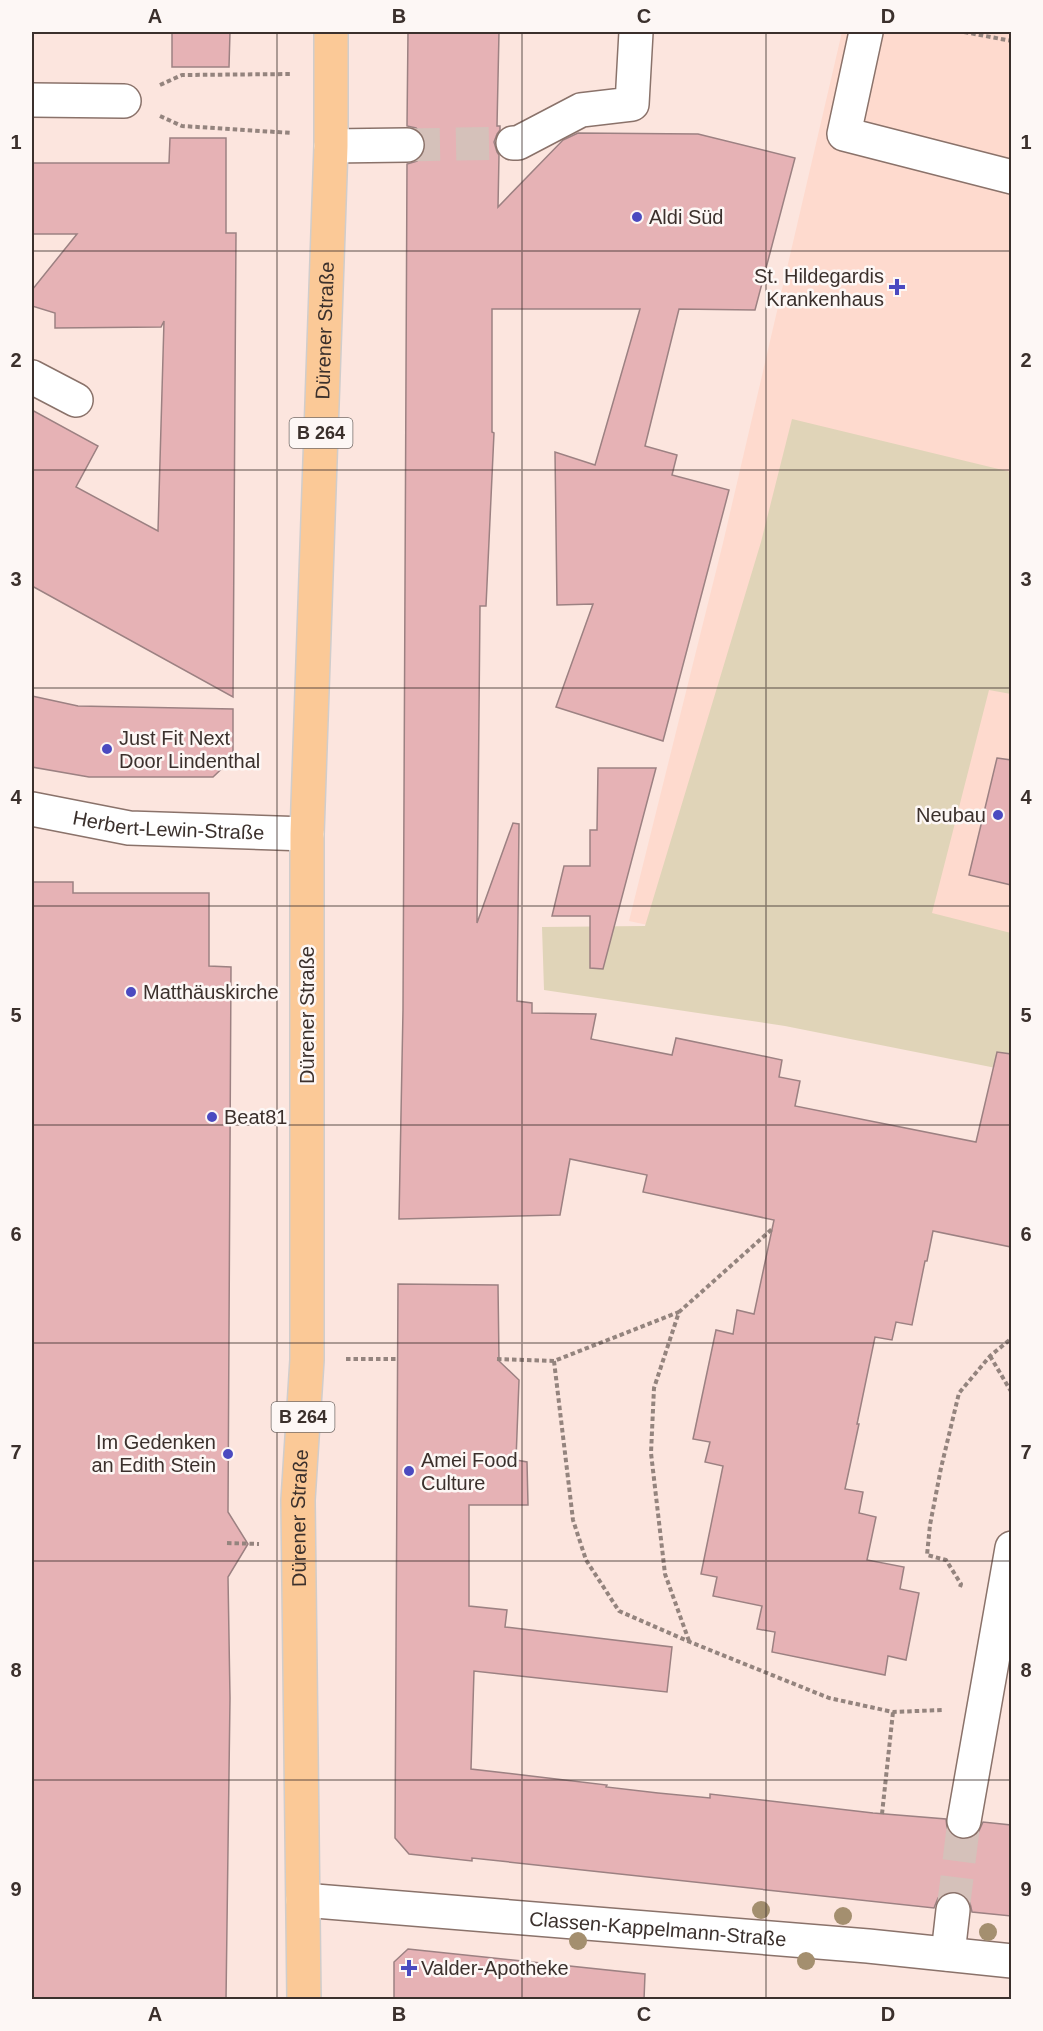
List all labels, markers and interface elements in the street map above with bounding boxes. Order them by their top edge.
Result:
text: A [148,5,162,27]
text: B [392,5,406,27]
text: C [637,5,651,27]
text: D [881,5,895,27]
text: 1 [10,131,22,153]
text: 1 [1020,131,1032,153]
place label: Aldi Süd [649,206,724,228]
marker: Aldi Süd [630,210,644,224]
street label: Dürener Straße [311,261,338,400]
place label: St. Hildegardis Krankenhaus [754,265,884,310]
marker: St. Hildegardis Krankenhaus [888,278,906,296]
text: 2 [10,349,22,371]
text: 2 [1020,349,1032,371]
road number: B 264 [290,418,352,448]
text: 3 [10,568,22,590]
text: 3 [1020,568,1032,590]
place label: Just Fit Next Door Lindenthal [119,727,260,772]
marker: Just Fit Next Door Lindenthal [100,742,114,756]
text: 4 [10,786,22,808]
text: 4 [1020,786,1032,808]
place label: Neubau [916,804,986,826]
street label: Herbert-Lewin-Straße [71,806,265,844]
marker: Neubau [991,808,1005,822]
street label: Dürener Straße [296,946,318,1084]
place label: Matthäuskirche [143,981,279,1003]
marker: Matthäuskirche [124,985,138,999]
text: 5 [10,1004,22,1026]
text: 5 [1020,1004,1032,1026]
place label: Beat81 [224,1106,287,1128]
marker: Beat81 [205,1110,219,1124]
text: 6 [10,1223,22,1245]
text: 6 [1020,1223,1032,1245]
road number: B 264 [272,1402,334,1432]
place label: Im Gedenken an Edith Stein [91,1431,216,1476]
text: 7 [10,1441,22,1463]
text: 7 [1020,1441,1032,1463]
marker: Im Gedenken an Edith Stein [221,1447,235,1461]
street label: Dürener Straße [287,1448,312,1587]
place label: Amei Food Culture [421,1449,518,1494]
marker: Amei Food Culture [402,1464,416,1478]
text: 8 [10,1659,22,1681]
text: 8 [1020,1659,1032,1681]
text: 9 [10,1878,22,1900]
text: 9 [1020,1878,1032,1900]
street label: Classen-Kappelmann-Straße [528,1907,787,1950]
place label: Valder-Apotheke [421,1957,569,1979]
marker: Valder-Apotheke [402,1961,416,1975]
text: A [148,2003,162,2025]
text: B [392,2003,406,2025]
text: C [637,2003,651,2025]
text: D [881,2003,895,2025]

